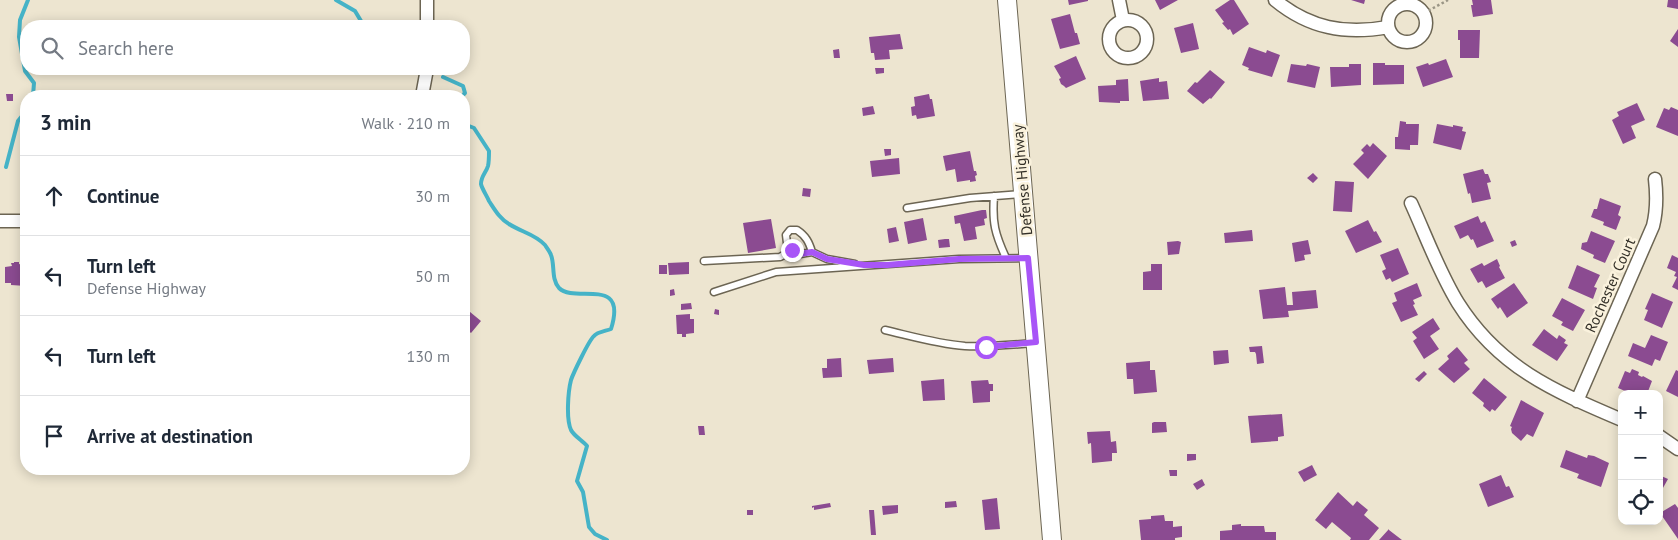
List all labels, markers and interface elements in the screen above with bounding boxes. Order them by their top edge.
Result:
search box [20,20,470,75]
icon: search [38,34,66,62]
text: Search here [78,36,174,60]
text: 3 min [40,109,91,136]
text: Walk · 210 m [361,113,450,133]
street label: Defense Highway [1008,124,1036,236]
icon: ahead [40,182,68,210]
text: Continue [87,184,159,208]
text: 30 m [415,186,450,206]
street label: Rochester Court [1581,235,1639,335]
route end [781,239,804,262]
text: Turn left [87,254,156,278]
icon: left [40,262,68,290]
text: 50 m [415,266,450,286]
text: Defense Highway [87,278,206,298]
route start [975,336,998,359]
icon: left [40,342,68,370]
text: Turn left [87,344,156,368]
text: 130 m [407,346,450,366]
map controls [1618,390,1663,525]
button: + [1618,390,1663,435]
icon: arrive [40,422,68,450]
text: Arrive at destination [87,424,253,448]
button: − [1618,435,1663,480]
button: locate [1618,480,1663,525]

